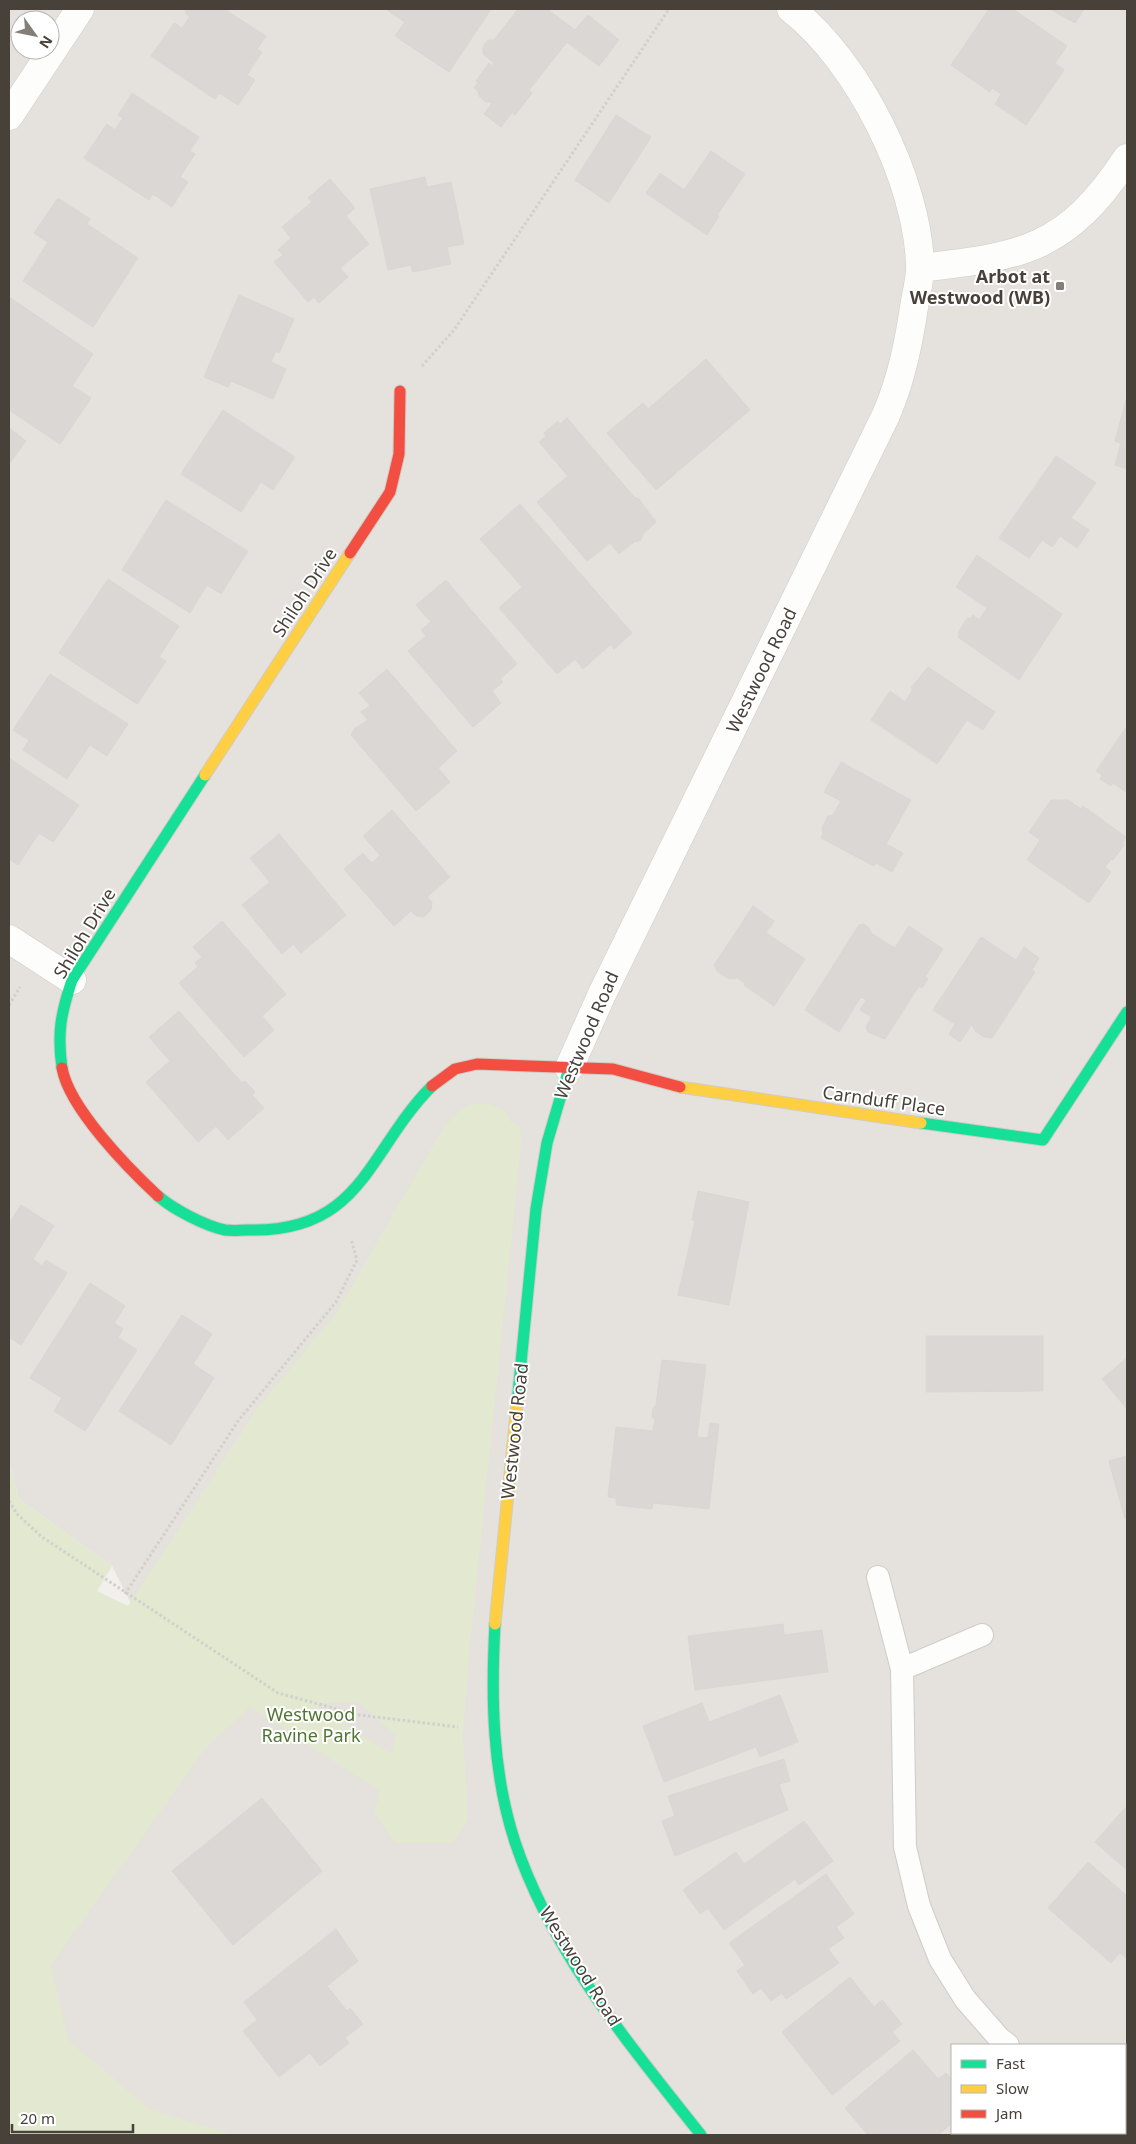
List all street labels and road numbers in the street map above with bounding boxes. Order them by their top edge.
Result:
street label: Shiloh Drive [266,543,342,641]
street label: Westwood Road [720,603,802,737]
street label: Shiloh Drive [48,883,120,983]
street label: Westwood Road [548,967,624,1103]
street label: Carnduff Place [821,1080,947,1120]
street label: Westwood Road [495,1362,533,1500]
street label: Westwood Road [535,1902,627,2030]

